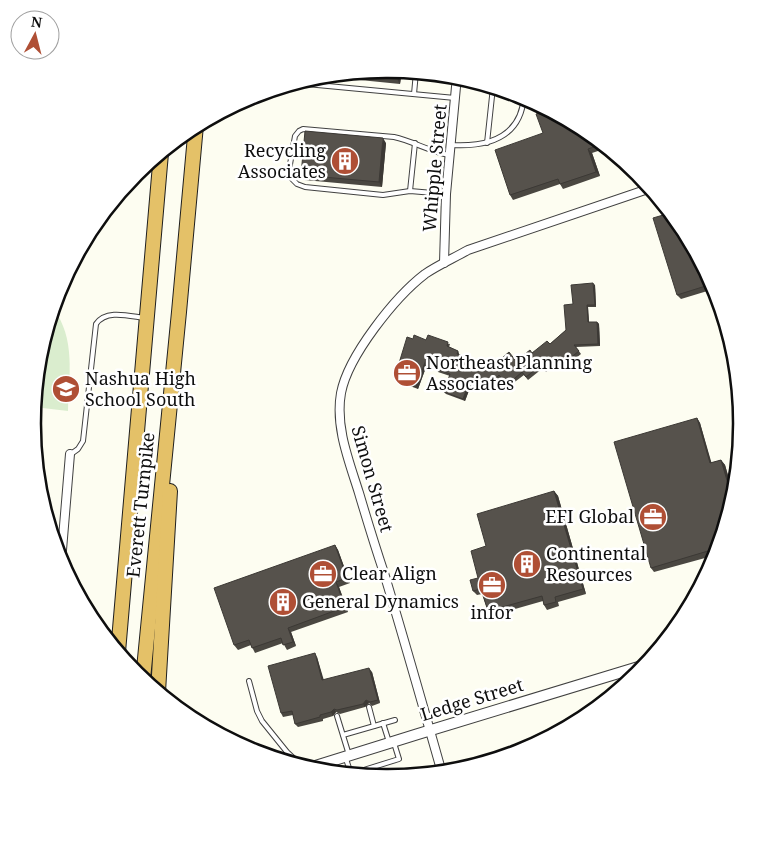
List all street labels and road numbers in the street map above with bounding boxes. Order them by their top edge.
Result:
street label: Whipple Street [416,103,452,233]
street label: Simon Street [346,423,400,535]
street label: Everett Turnpike [120,431,160,579]
street label: Ledge Street [417,672,526,726]

